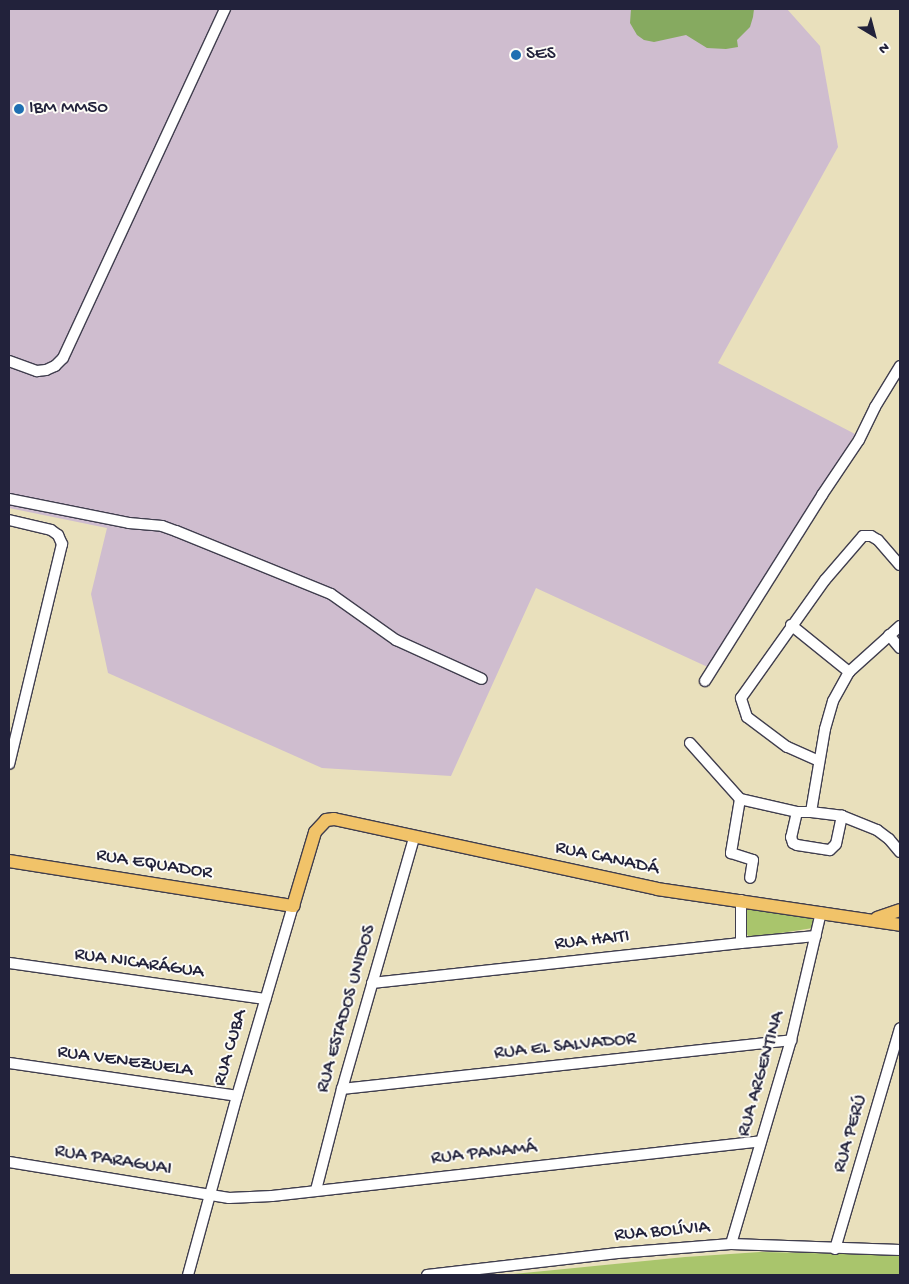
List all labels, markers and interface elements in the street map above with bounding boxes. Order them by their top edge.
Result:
north arrow [849,10,899,60]
text: N [875,38,892,57]
place label: SES [526,44,555,66]
marker: SES [510,49,522,61]
place label: IBM MM50 [29,98,108,120]
marker: IBM MM50 [13,103,25,115]
street label: RUA CANADÁ [553,837,661,881]
street label: RUA EQUADOR [94,845,214,885]
street label: RUA ESTADOS UNIDOS [312,922,382,1096]
street label: RUA HAITI [553,926,631,956]
street label: RUA NICARÁGUA [73,944,205,984]
street label: RUA CUBA [209,1007,253,1089]
street label: RUA ARGENTINA [733,1009,791,1139]
street label: RUA EL SALVADOR [493,1028,637,1066]
street label: RUA VENEZUELA [56,1041,194,1083]
street label: RUA PERÚ [829,1092,873,1176]
street label: RUA PANAMÁ [430,1137,538,1171]
street label: RUA PARAGUAI [53,1140,173,1182]
street label: RUA BOLÍVIA [613,1216,711,1248]

